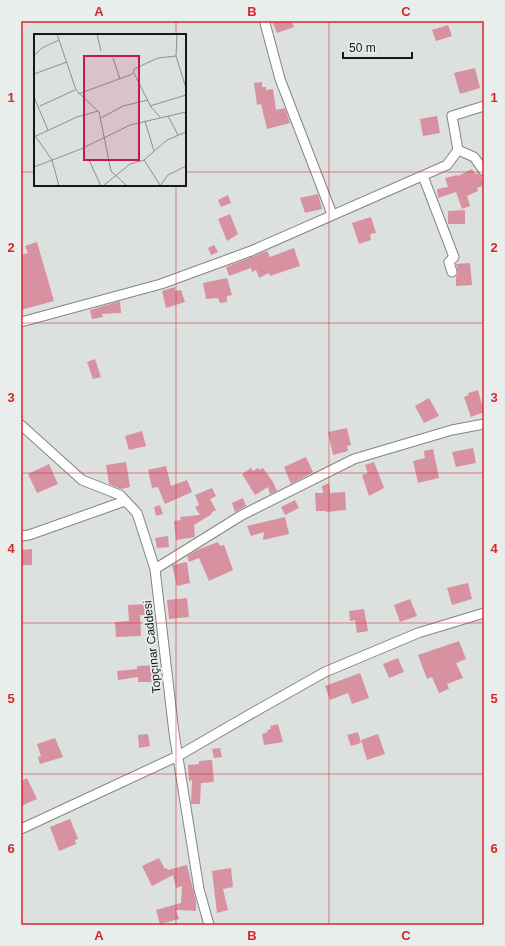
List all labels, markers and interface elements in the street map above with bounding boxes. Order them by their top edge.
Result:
text: A [94,4,104,19]
text: B [247,4,257,19]
text: C [401,4,411,19]
inset map [34,34,186,186]
scale bar [343,34,412,60]
text: 50 m [349,41,376,55]
text: 1 [7,90,15,105]
text: 1 [490,90,498,105]
text: 2 [7,240,15,255]
text: 2 [490,240,498,255]
text: 3 [7,390,15,405]
text: 3 [490,390,498,405]
text: 4 [7,541,15,556]
text: 4 [490,541,498,556]
street label: Topçınar Caddesi [140,600,164,694]
text: 5 [7,691,15,706]
text: 5 [490,691,498,706]
text: 6 [7,841,15,856]
text: 6 [490,841,498,856]
text: A [94,928,104,943]
text: B [247,928,257,943]
text: C [401,928,411,943]

